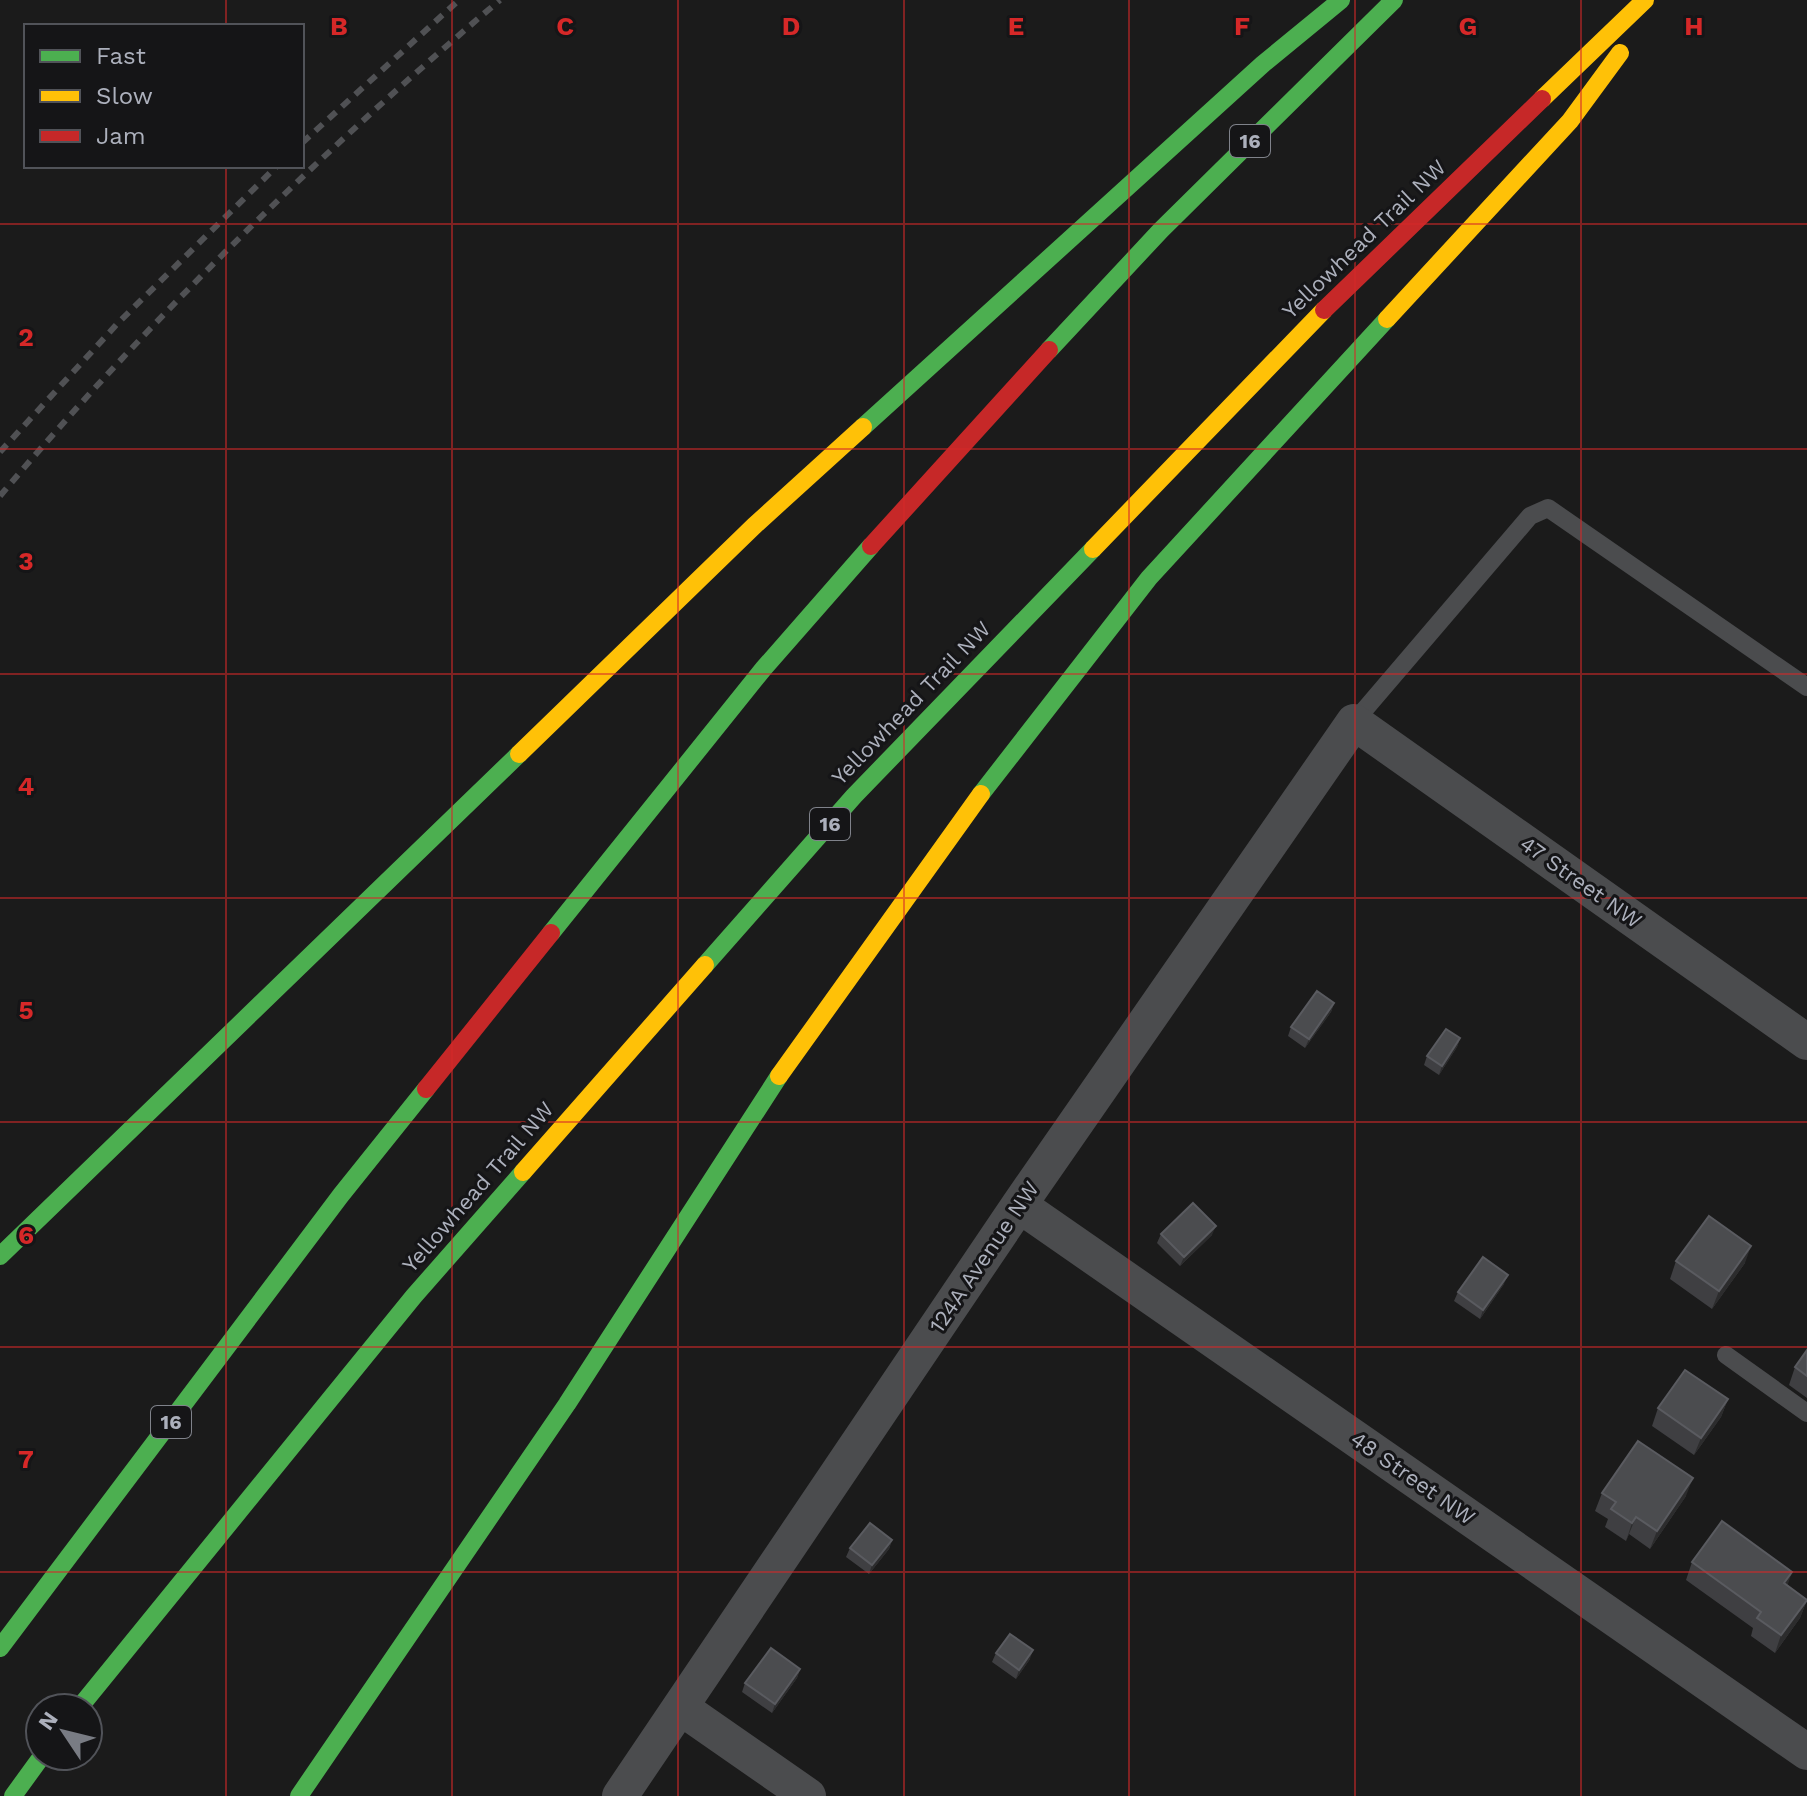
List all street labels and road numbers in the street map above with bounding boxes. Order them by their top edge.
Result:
road number: 16 [1230,125,1270,157]
street label: Yellowhead Trail NW [1277,155,1451,323]
street label: Yellowhead Trail NW [827,616,995,790]
road number: 16 [810,808,850,840]
street label: 47 Street NW [1515,831,1647,933]
street label: Yellowhead Trail NW [397,1097,559,1277]
street label: 124A Avenue NW [924,1177,1044,1337]
road number: 16 [151,1406,191,1438]
street label: 48 Street NW [1346,1426,1480,1530]

